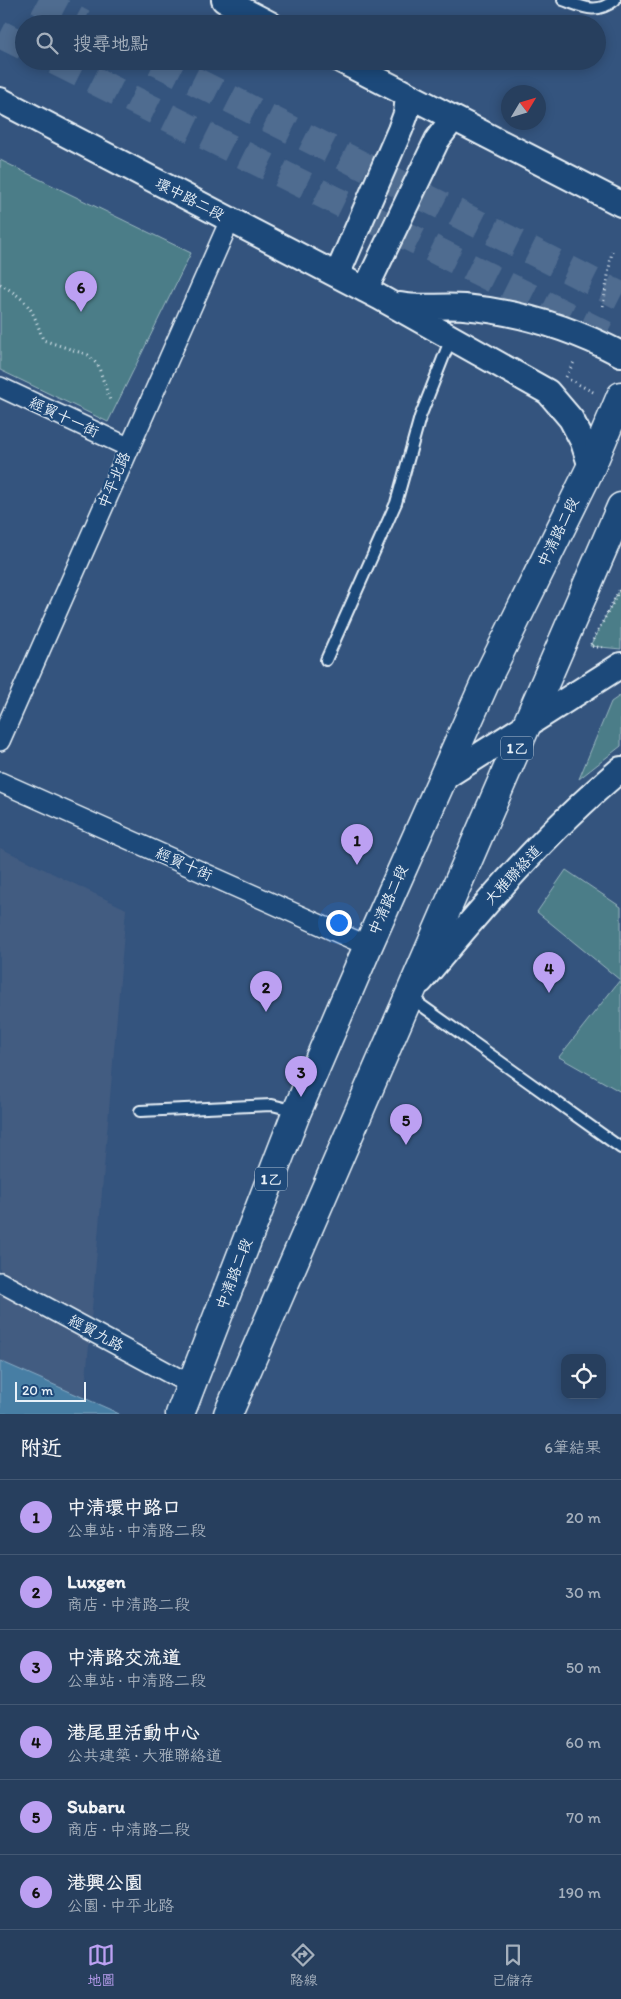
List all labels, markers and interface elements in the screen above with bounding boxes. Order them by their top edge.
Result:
search box [15,15,606,70]
icon: search [33,29,61,57]
text: 搜尋地點 [73,32,149,55]
north arrow [501,85,546,130]
street label: 環中路二段 [152,174,228,224]
pin: 6 [65,271,97,312]
street label: 經貿十一街 [26,393,102,441]
street label: 中平北路 [94,449,134,511]
street label: 中清路二段 [533,494,583,570]
road number: 1乙 [501,736,533,760]
pin: 1 [341,824,373,865]
street label: 大雅聯絡道 [481,841,545,909]
street label: 經貿十街 [153,844,215,884]
street label: 中清路二段 [365,862,411,938]
your location [326,910,352,936]
pin: 4 [533,952,565,993]
pin: 2 [250,971,282,1012]
pin: 3 [285,1056,317,1097]
pin: 5 [390,1104,422,1145]
road number: 1乙 [255,1168,287,1190]
street label: 中清路二段 [212,1236,256,1312]
street label: 經貿九路 [65,1311,127,1355]
map controls [561,1354,606,1399]
button: locate [561,1354,606,1399]
scale bar [15,1379,86,1402]
text: 20 m [22,1382,53,1399]
text: 附近 [20,1435,62,1460]
text: 6筆結果 [545,1438,601,1457]
text: 中清環中路口 [67,1496,181,1519]
text: 1 [32,1508,40,1527]
text: 20 m [566,1508,601,1527]
text: 公車站 · 中清路二段 [67,1521,206,1540]
text: Luxgen [67,1570,126,1593]
text: 2 [32,1583,40,1602]
text: 30 m [565,1583,601,1602]
text: 商店 · 中清路二段 [67,1595,190,1614]
text: 中清路交流道 [67,1646,181,1669]
text: 3 [32,1658,40,1677]
text: 50 m [566,1658,601,1677]
text: 公車站 · 中清路二段 [67,1671,206,1690]
text: 港尾里活動中心 [67,1721,200,1744]
text: 4 [31,1733,41,1752]
text: 60 m [566,1733,601,1752]
text: 公共建築 · 大雅聯絡道 [67,1746,222,1765]
text: Subaru [67,1795,125,1818]
text: 5 [32,1808,40,1827]
text: 70 m [566,1808,601,1827]
text: 商店 · 中清路二段 [67,1820,190,1839]
text: 港興公園 [67,1871,143,1894]
text: 6 [32,1883,40,1902]
text: 190 m [558,1883,601,1902]
text: 公園 · 中平北路 [67,1896,174,1915]
tab: 地圖 [87,1941,115,1989]
tab: 路線 [289,1941,317,1989]
tab: 已儲存 [492,1941,534,1989]

